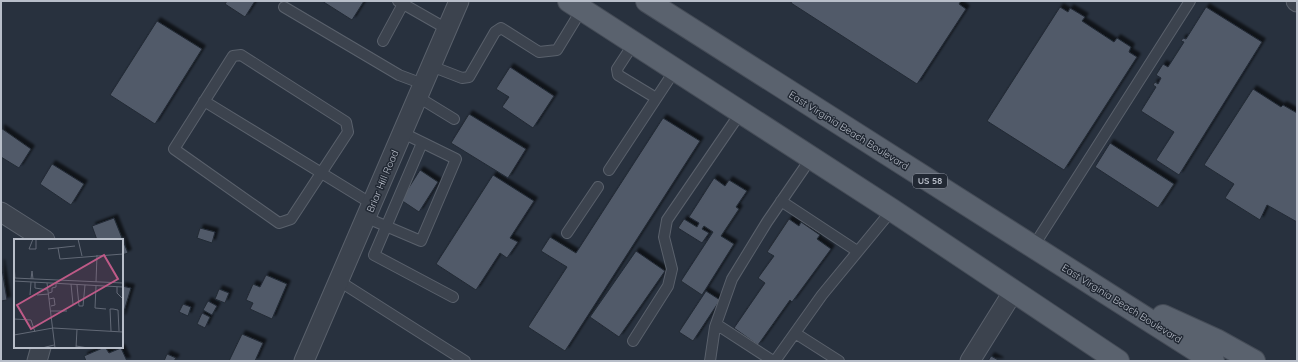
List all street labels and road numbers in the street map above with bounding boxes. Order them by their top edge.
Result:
street label: East Virginia Beach Boulevard [786,88,911,173]
street label: Briar Hill Road [363,148,401,214]
road number: US 58 [913,174,947,188]
street label: East Virginia Beach Boulevard [1059,261,1184,346]

